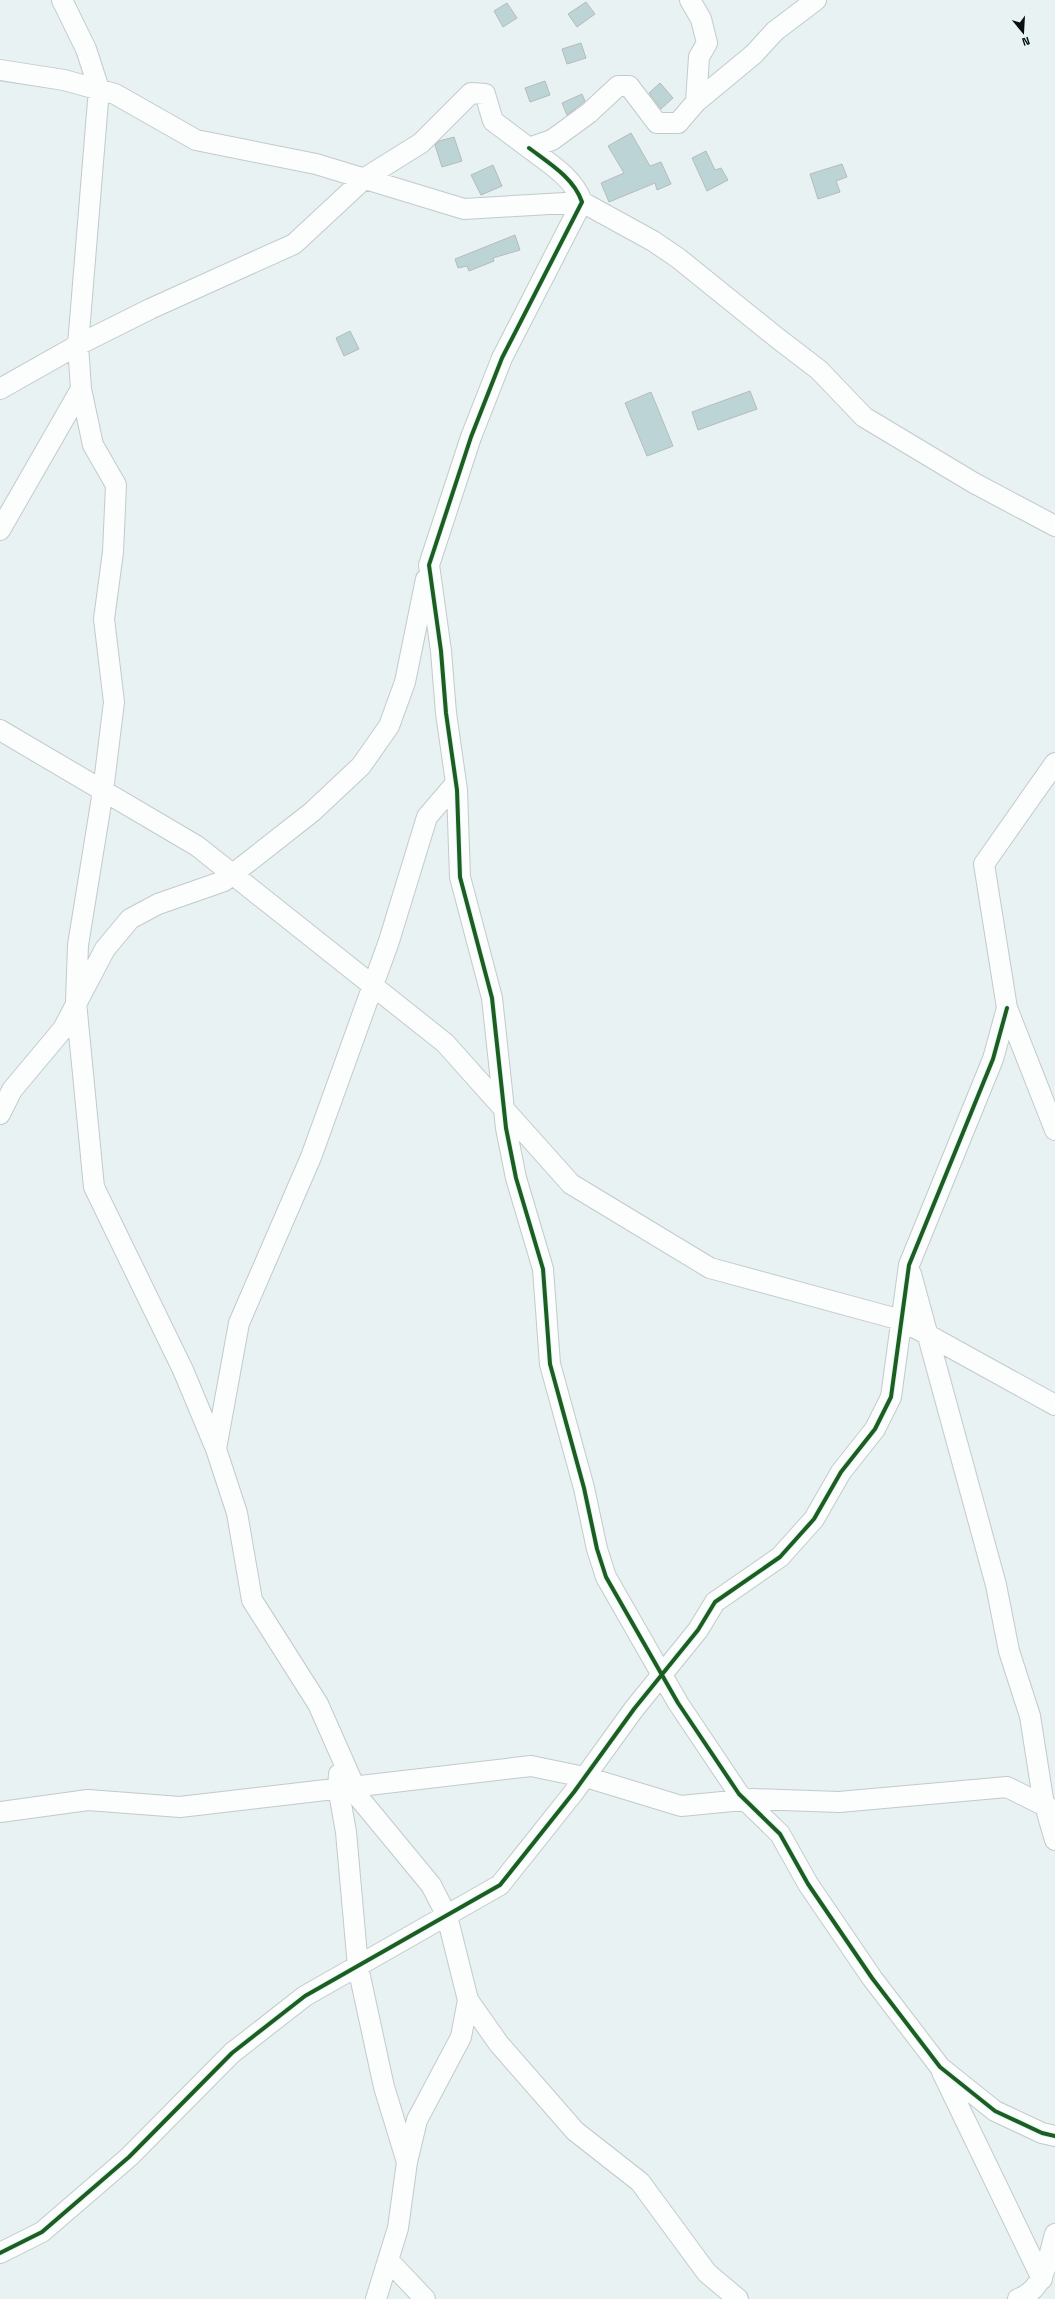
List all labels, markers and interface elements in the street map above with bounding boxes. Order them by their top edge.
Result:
north arrow [1003,12,1043,52]
text: N [1020,34,1032,49]

